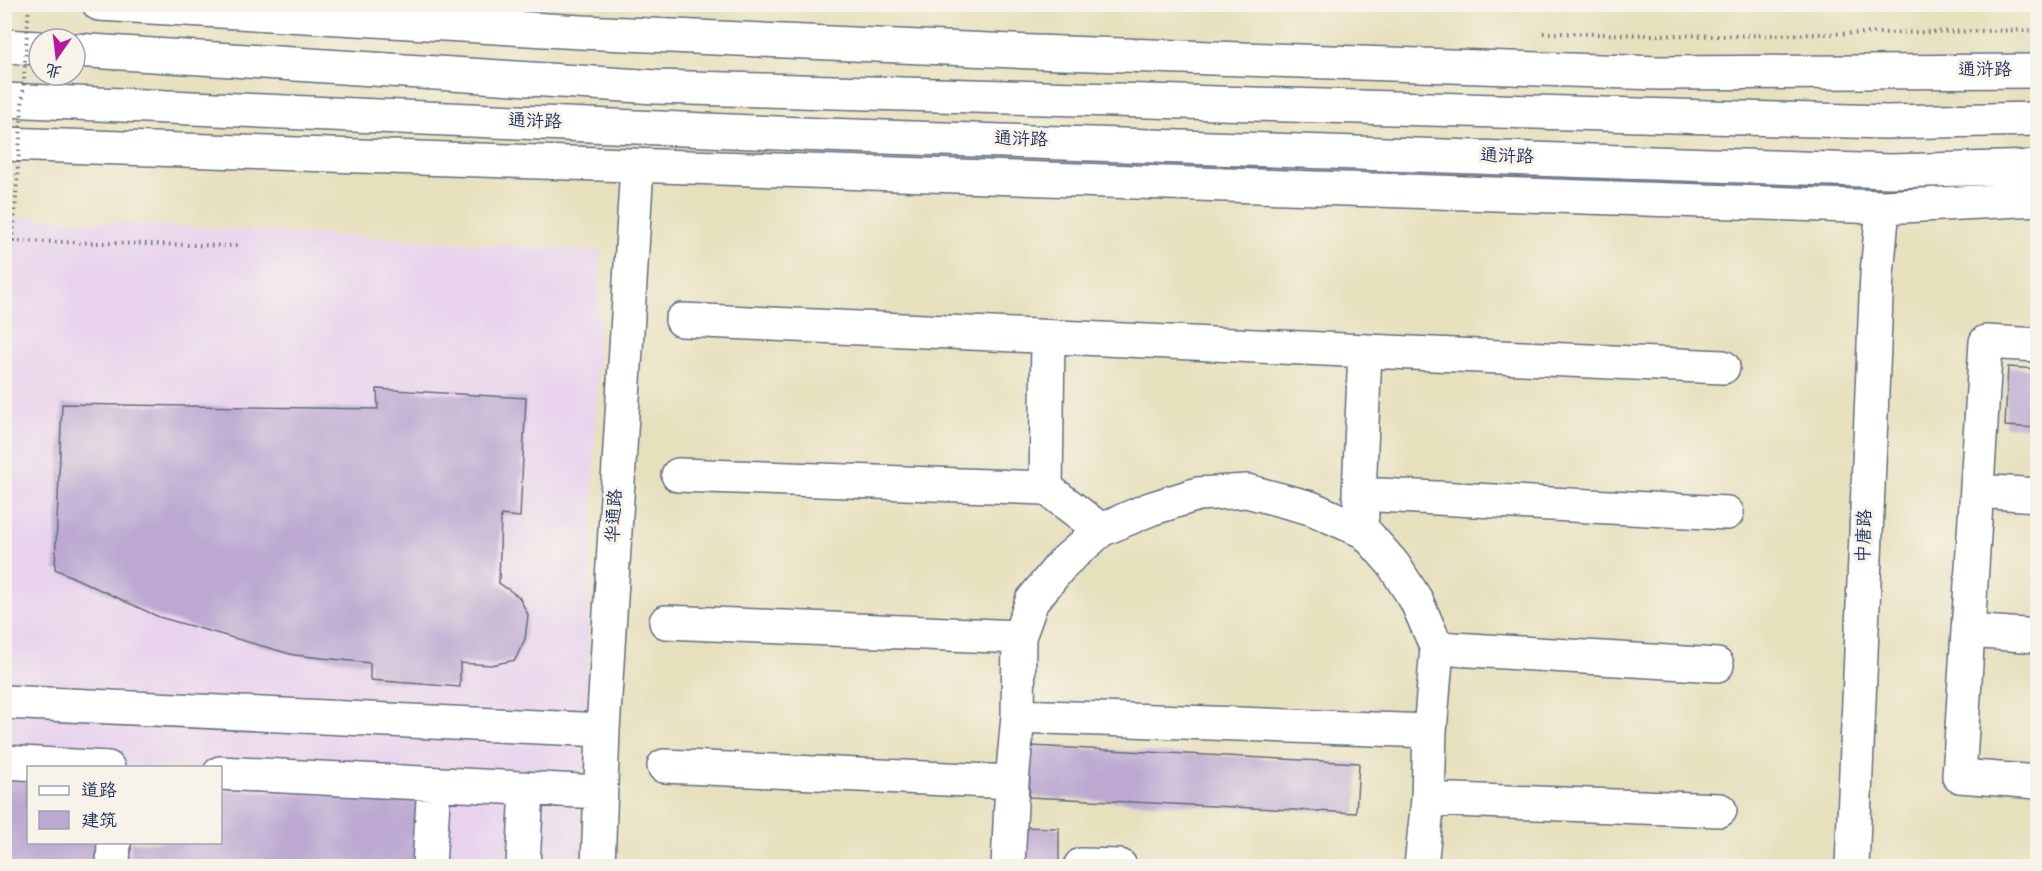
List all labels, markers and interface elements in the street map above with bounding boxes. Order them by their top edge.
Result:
north arrow [27,27,87,87]
text: 北 [44,57,64,80]
street label: 通浒路 [1958,60,2012,82]
street label: 通浒路 [508,111,562,134]
street label: 通浒路 [994,129,1048,152]
street label: 通浒路 [1480,146,1534,169]
street label: 华通路 [603,488,628,544]
street label: 中唐路 [1854,509,1877,563]
legend [27,766,222,844]
text: 道路 [81,781,117,803]
text: 建筑 [81,811,117,833]

